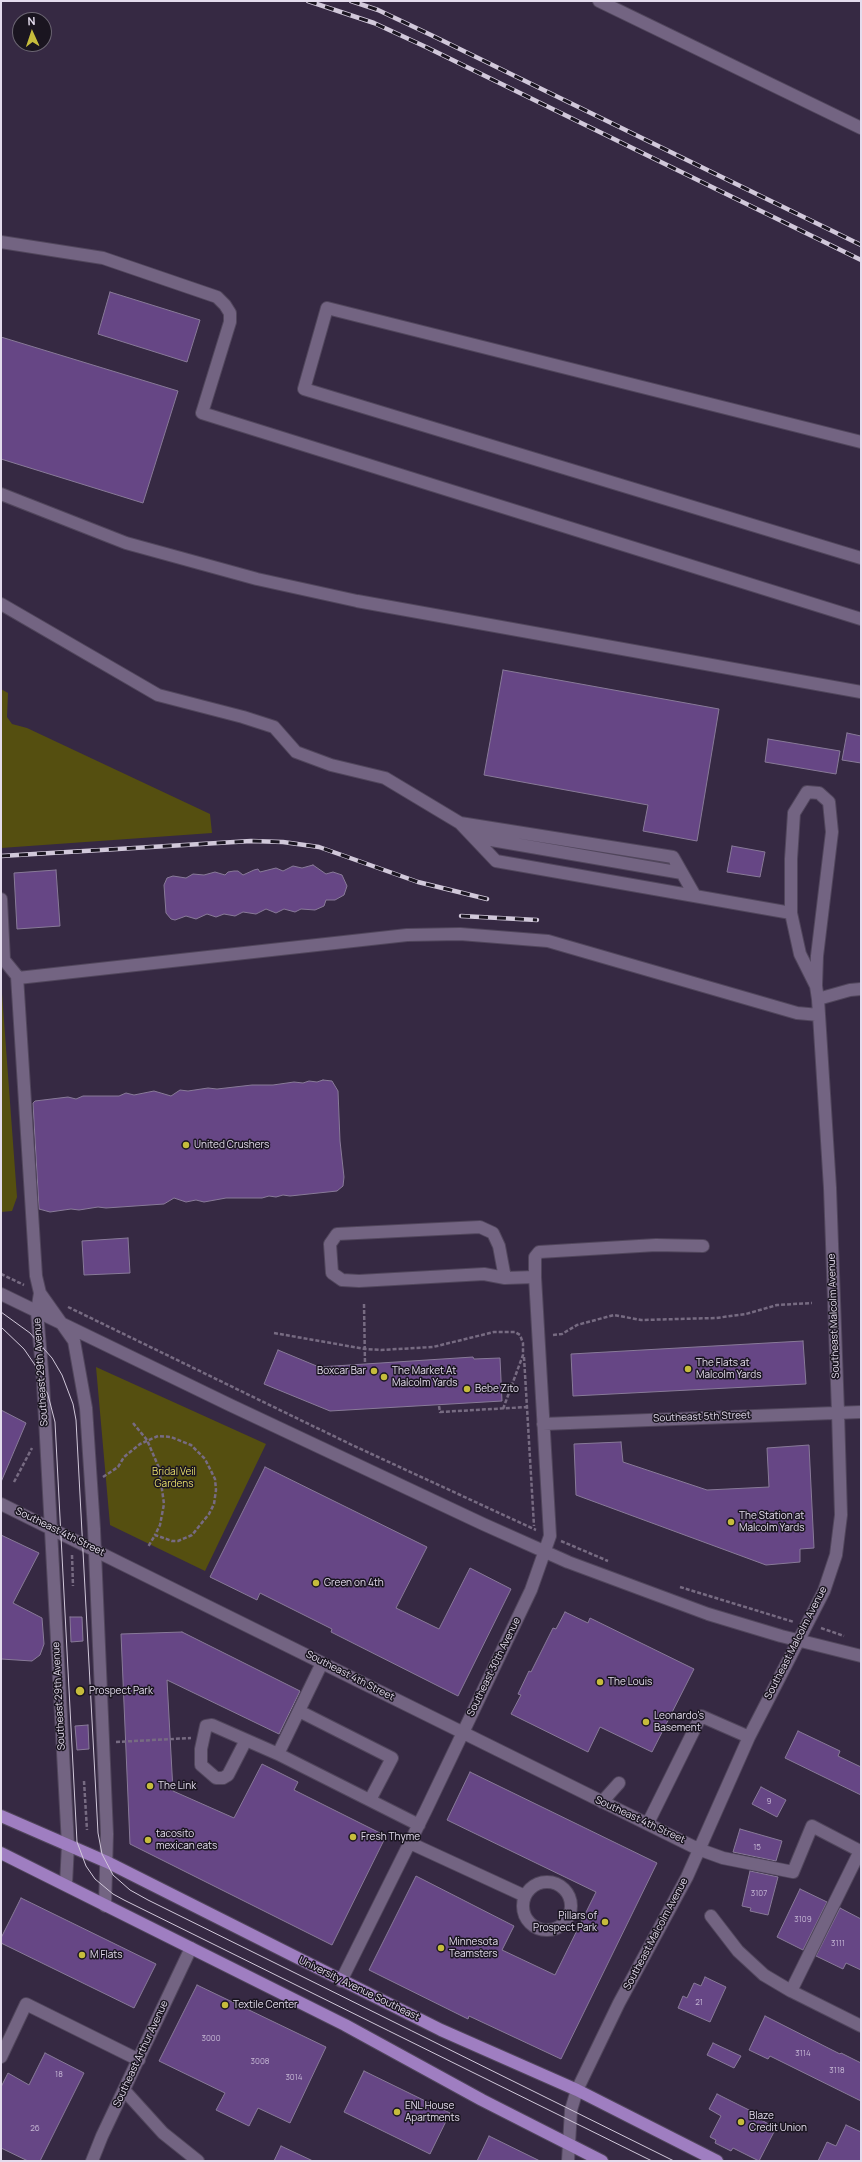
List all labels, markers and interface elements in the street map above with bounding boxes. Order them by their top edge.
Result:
north arrow [12,12,52,52]
text: N [27,13,36,28]
place label: United Crushers [194,1139,269,1151]
marker: United Crushers [181,1140,191,1150]
street label: Southeast Malcolm Avenue [826,1253,842,1379]
street label: Southeast 29th Avenue [31,1317,51,1427]
place label: The Flats at Malcolm Yards [696,1357,761,1380]
marker: The Flats at Malcolm Yards [683,1364,693,1374]
place label: Boxcar Bar [317,1365,366,1377]
place label: The Market At Malcolm Yards [392,1365,457,1388]
marker: Boxcar Bar [369,1366,379,1376]
marker: The Market At Malcolm Yards [379,1372,389,1382]
place label: Bebe Zito [475,1383,519,1395]
marker: Bebe Zito [462,1384,472,1394]
street label: Southeast 5th Street [653,1409,751,1425]
park label: Bridal Veil Gardens [152,1466,196,1490]
street label: Southeast 4th Street [13,1505,107,1559]
place label: The Station at Malcolm Yards [739,1510,804,1534]
marker: The Station at Malcolm Yards [726,1517,736,1527]
place label: Green on 4th [324,1577,384,1589]
marker: Green on 4th [311,1578,321,1588]
street label: Southeast Malcolm Avenue [762,1585,830,1701]
street label: Southeast 30th Avenue [465,1616,523,1718]
street label: Southeast 29th Avenue [50,1641,68,1751]
street label: Southeast 4th Street [304,1648,396,1704]
place label: The Louis [608,1676,652,1688]
marker: The Louis [595,1677,605,1687]
marker: Prospect Park [74,1685,86,1697]
place label: Prospect Park [89,1685,153,1697]
place label: Leonardo's Basement [654,1710,704,1734]
marker: Leonardo's Basement [641,1717,651,1727]
place label: The Link [158,1780,196,1792]
marker: The Link [145,1781,155,1791]
street label: Southeast 4th Street [593,1794,687,1846]
house number: 9 [767,1797,771,1807]
place label: tacosito mexican eats [156,1828,217,1852]
place label: Fresh Thyme [361,1831,420,1843]
marker: Fresh Thyme [348,1832,358,1842]
marker: tacosito mexican eats [143,1835,153,1845]
house number: 15 [753,1843,761,1853]
street label: Southeast Malcolm Avenue [621,1876,691,1992]
house number: 3107 [751,1889,767,1899]
place label: Pillars of Prospect Park [533,1910,597,1934]
house number: 3109 [794,1915,812,1925]
marker: Pillars of Prospect Park [600,1917,610,1927]
place label: Minnesota Teamsters [449,1936,498,1960]
house number: 3111 [831,1939,845,1949]
marker: Minnesota Teamsters [436,1943,446,1953]
place label: M Flats [90,1949,123,1961]
marker: M Flats [77,1950,87,1960]
street label: University Avenue Southeast [297,1954,421,2024]
house number: 21 [695,1998,703,2008]
street label: Southeast Arthur Avenue [111,1999,171,2109]
place label: Textile Center [233,1999,298,2011]
marker: Textile Center [220,2000,230,2010]
house number: 3000 [201,2034,221,2044]
house number: 3114 [795,2049,811,2059]
house number: 3008 [251,2057,269,2067]
house number: 3118 [829,2066,845,2076]
house number: 18 [55,2070,63,2080]
house number: 3014 [285,2073,303,2083]
place label: ENL House Apartments [405,2100,460,2124]
marker: ENL House Apartments [392,2107,402,2117]
place label: Blaze Credit Union [749,2110,807,2134]
marker: Blaze Credit Union [736,2117,746,2127]
house number: 26 [30,2124,40,2134]

